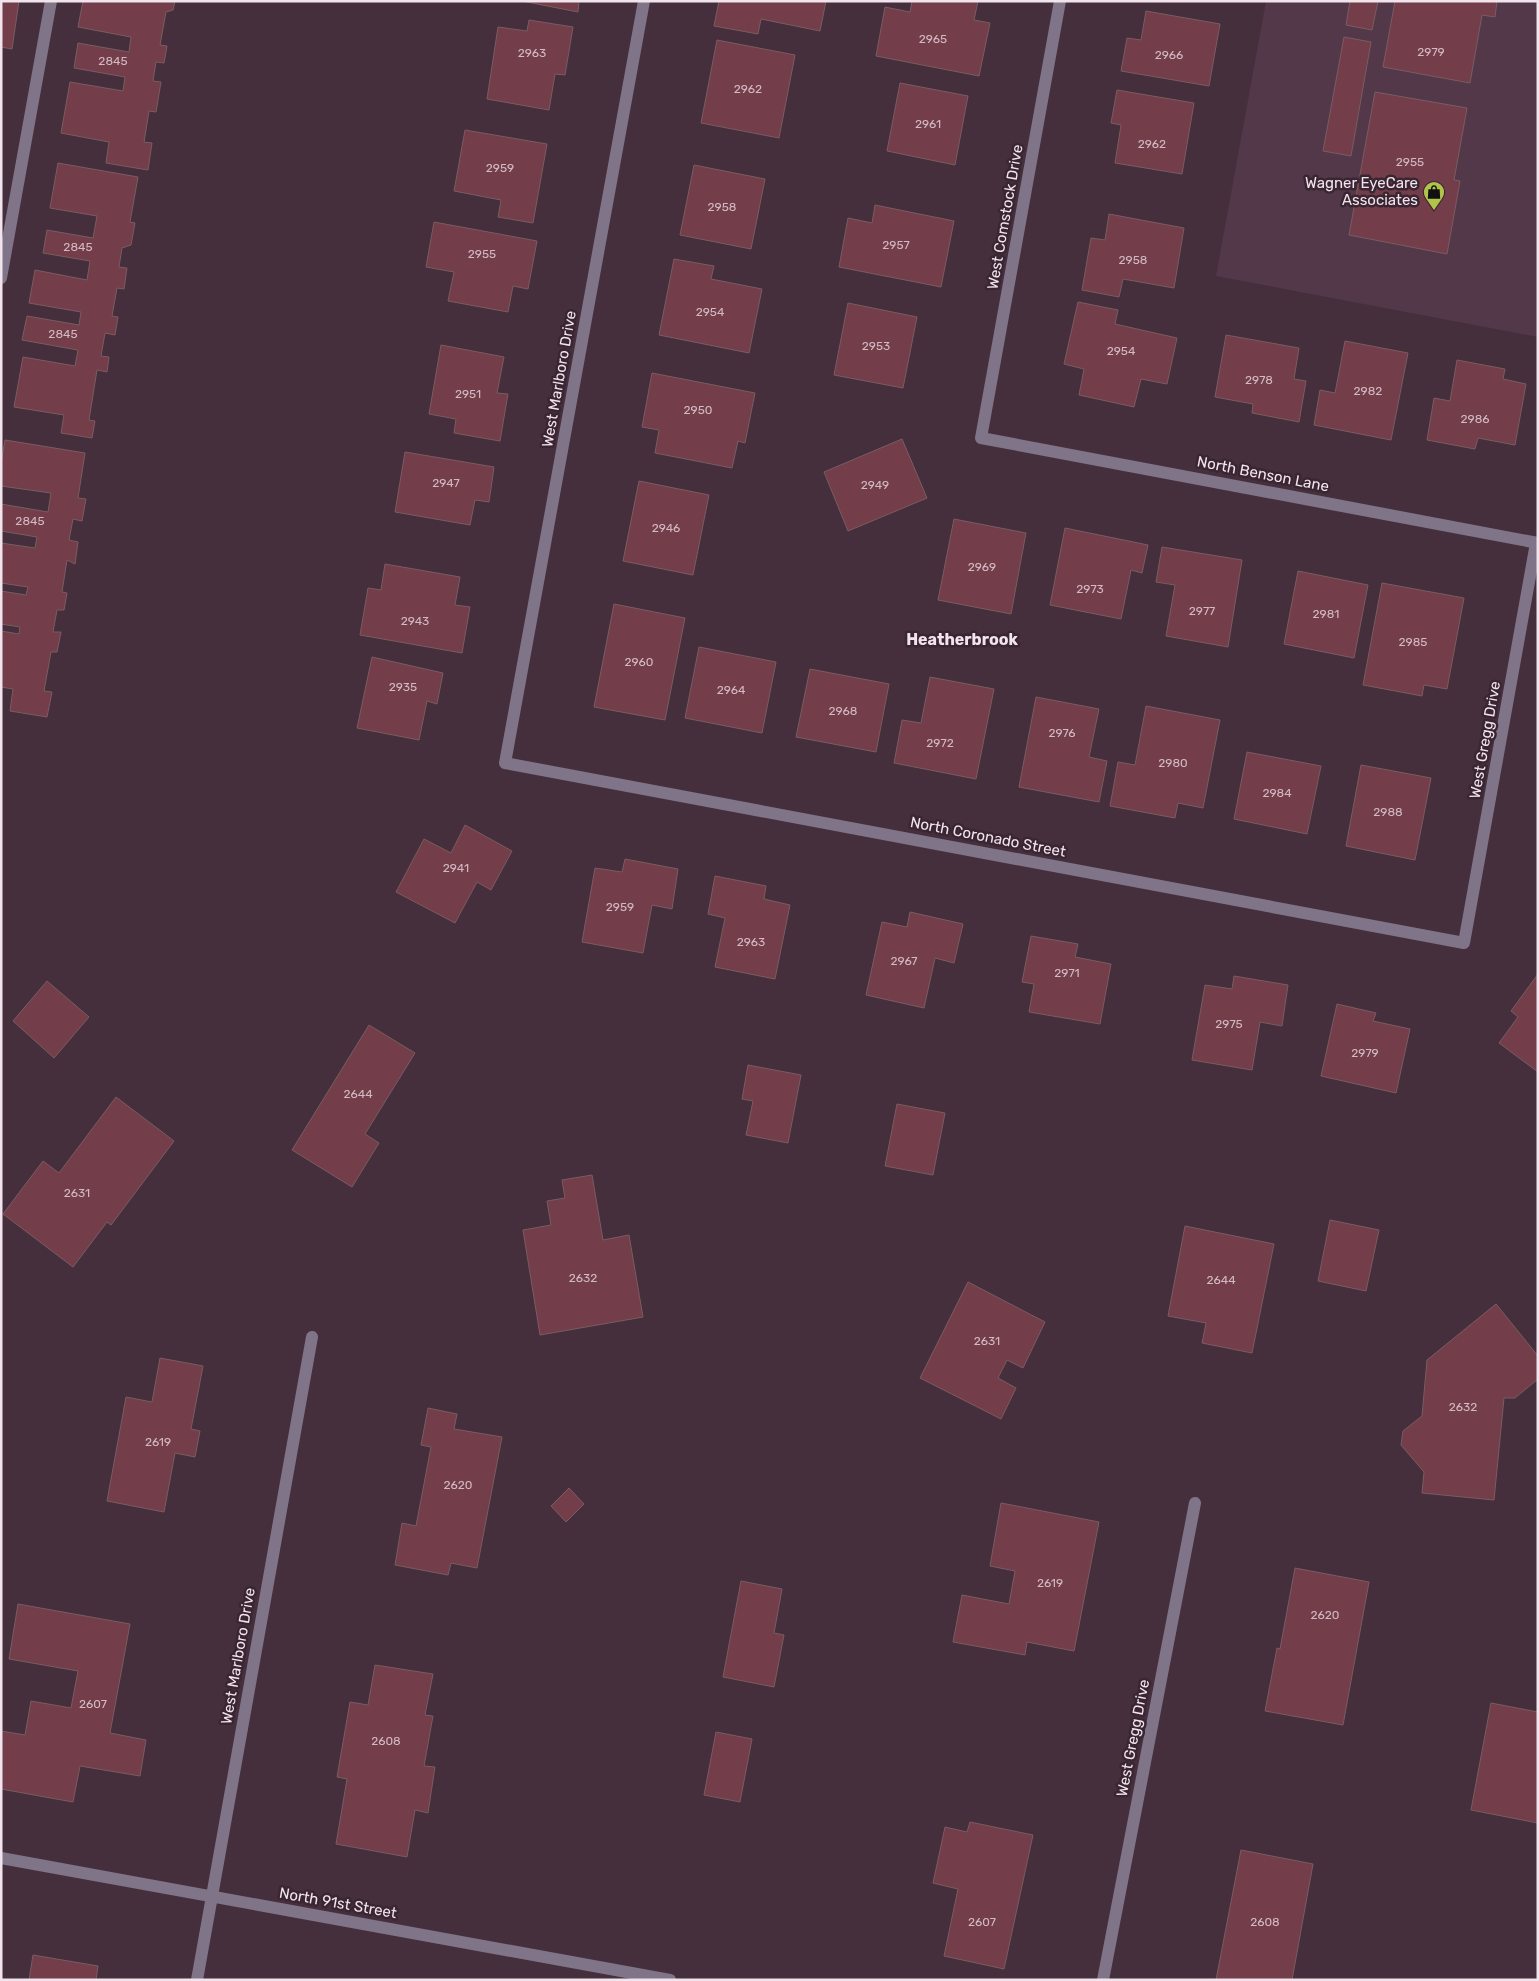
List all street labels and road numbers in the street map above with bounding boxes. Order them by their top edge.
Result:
street label: West Comstock Drive [983,143,1027,291]
street label: West Marlboro Drive [538,309,580,449]
street label: North Benson Lane [1195,452,1331,496]
street label: West Gregg Drive [1466,680,1504,800]
street label: North Coronado Street [909,813,1067,861]
street label: West Marlboro Drive [217,1586,259,1726]
street label: West Gregg Drive [1113,1678,1153,1798]
street label: North 91st Street [278,1884,398,1922]

